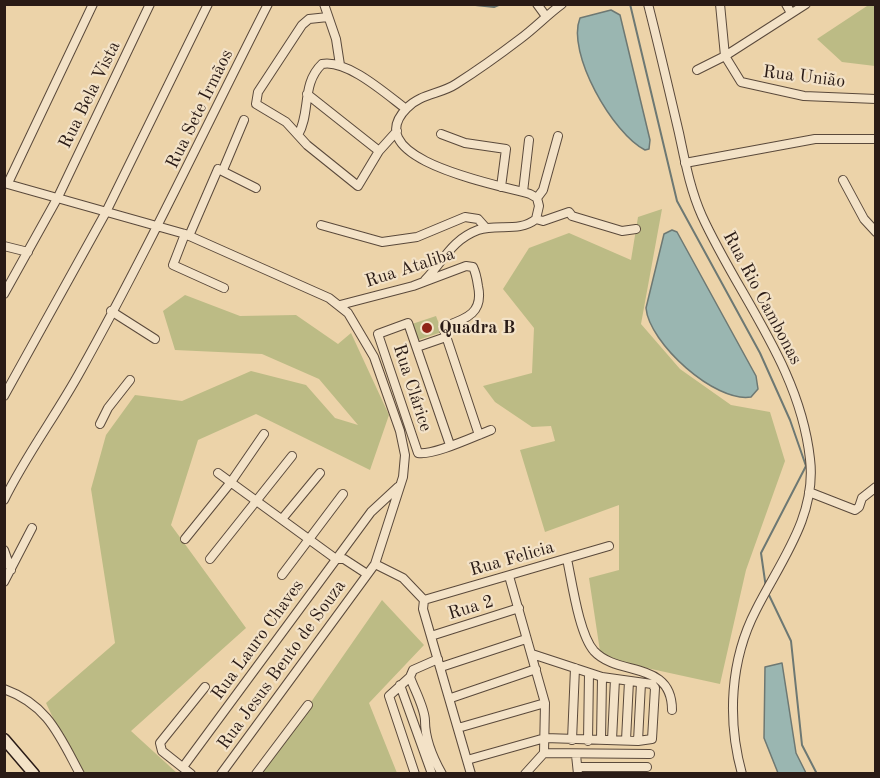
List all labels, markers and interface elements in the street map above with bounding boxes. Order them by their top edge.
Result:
street label: Rua Bela Vista [55,38,125,152]
street label: Rua Sete Irmãos [162,46,238,172]
street label: Rua União [762,61,846,93]
street label: Rua Rio Cambonas [718,228,806,368]
street label: Rua Ataliba [362,243,458,293]
place label: Quadra B [439,317,515,339]
marker: Quadra B [420,321,434,335]
street label: Rua Clárice [388,342,436,434]
street label: Rua Felicia [467,537,557,581]
street label: Rua Lauro Chaves [207,576,309,704]
street label: Rua Jesus Bento de Souza [213,576,351,754]
street label: Rua 2 [445,591,497,625]

